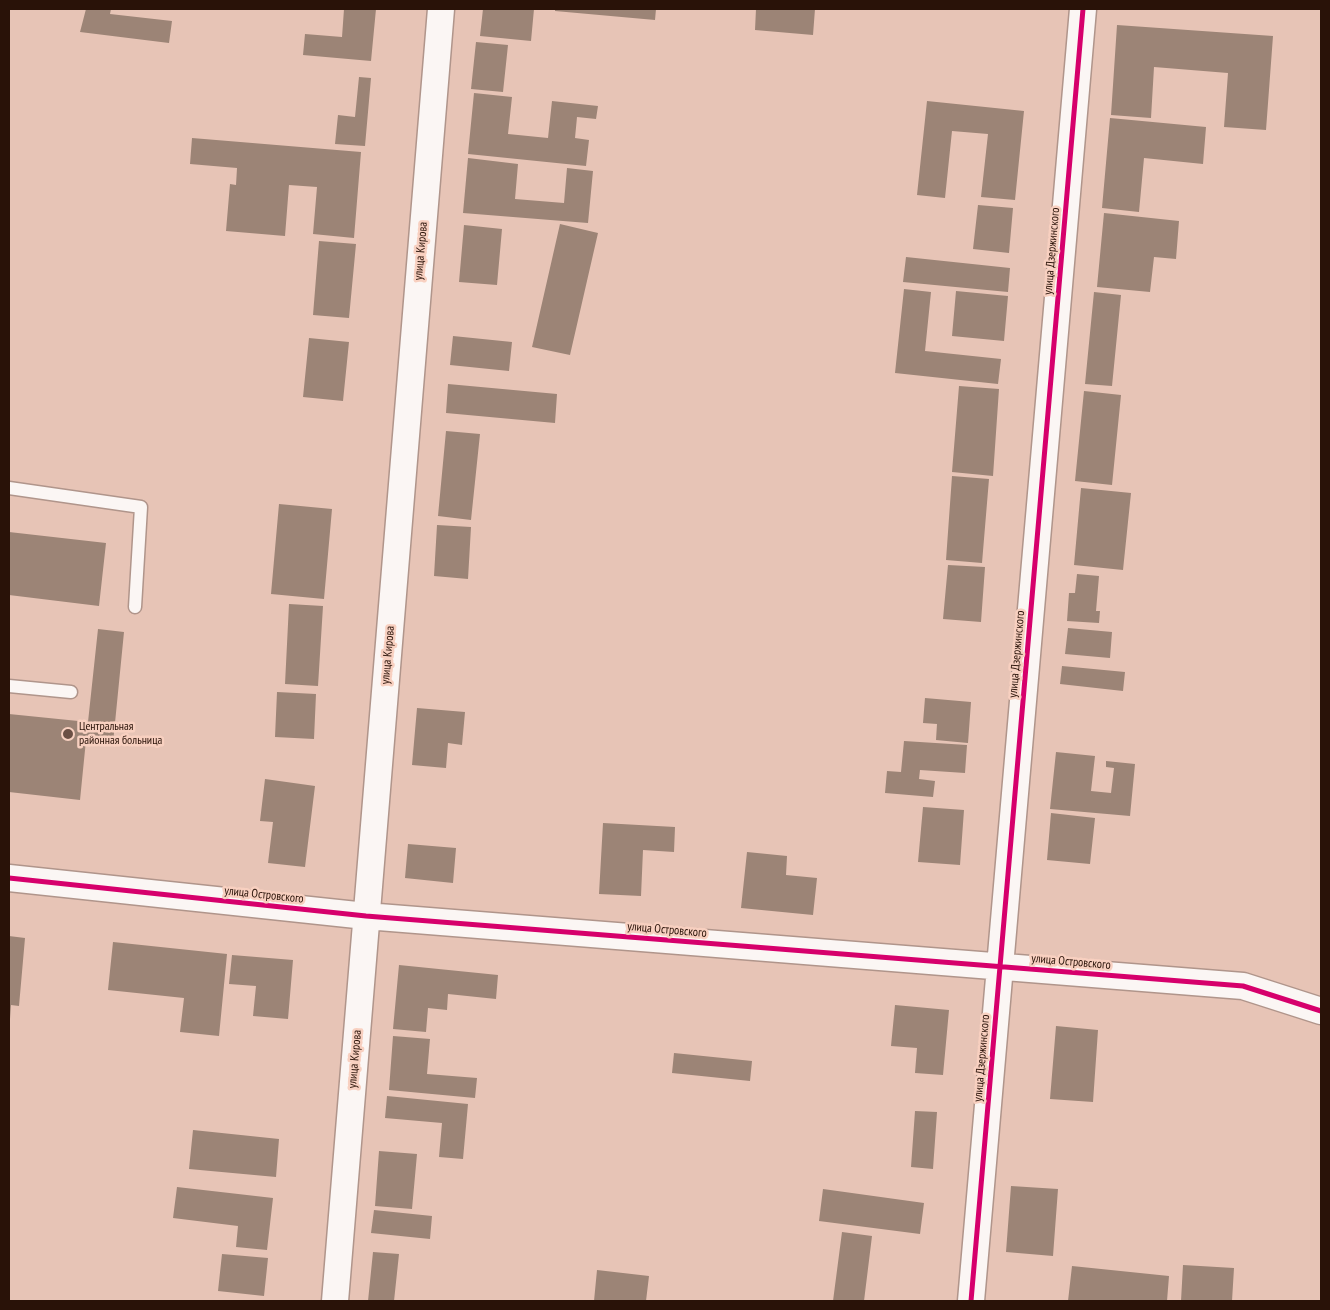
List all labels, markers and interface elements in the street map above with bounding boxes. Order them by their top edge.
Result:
street label: улица Дзержинского [1041,207,1063,295]
street label: улица Кирова [411,221,431,281]
street label: улица Дзержинского [1006,610,1028,698]
street label: улица Кирова [378,625,398,685]
place label: Центральная районная больница [79,720,162,748]
marker: Центральная районная больница [61,727,75,741]
street label: улица Островского [224,884,304,906]
street label: улица Островского [627,919,707,941]
street label: улица Островского [1031,951,1111,973]
street label: улица Дзержинского [971,1014,993,1102]
street label: улица Кирова [345,1029,365,1089]

